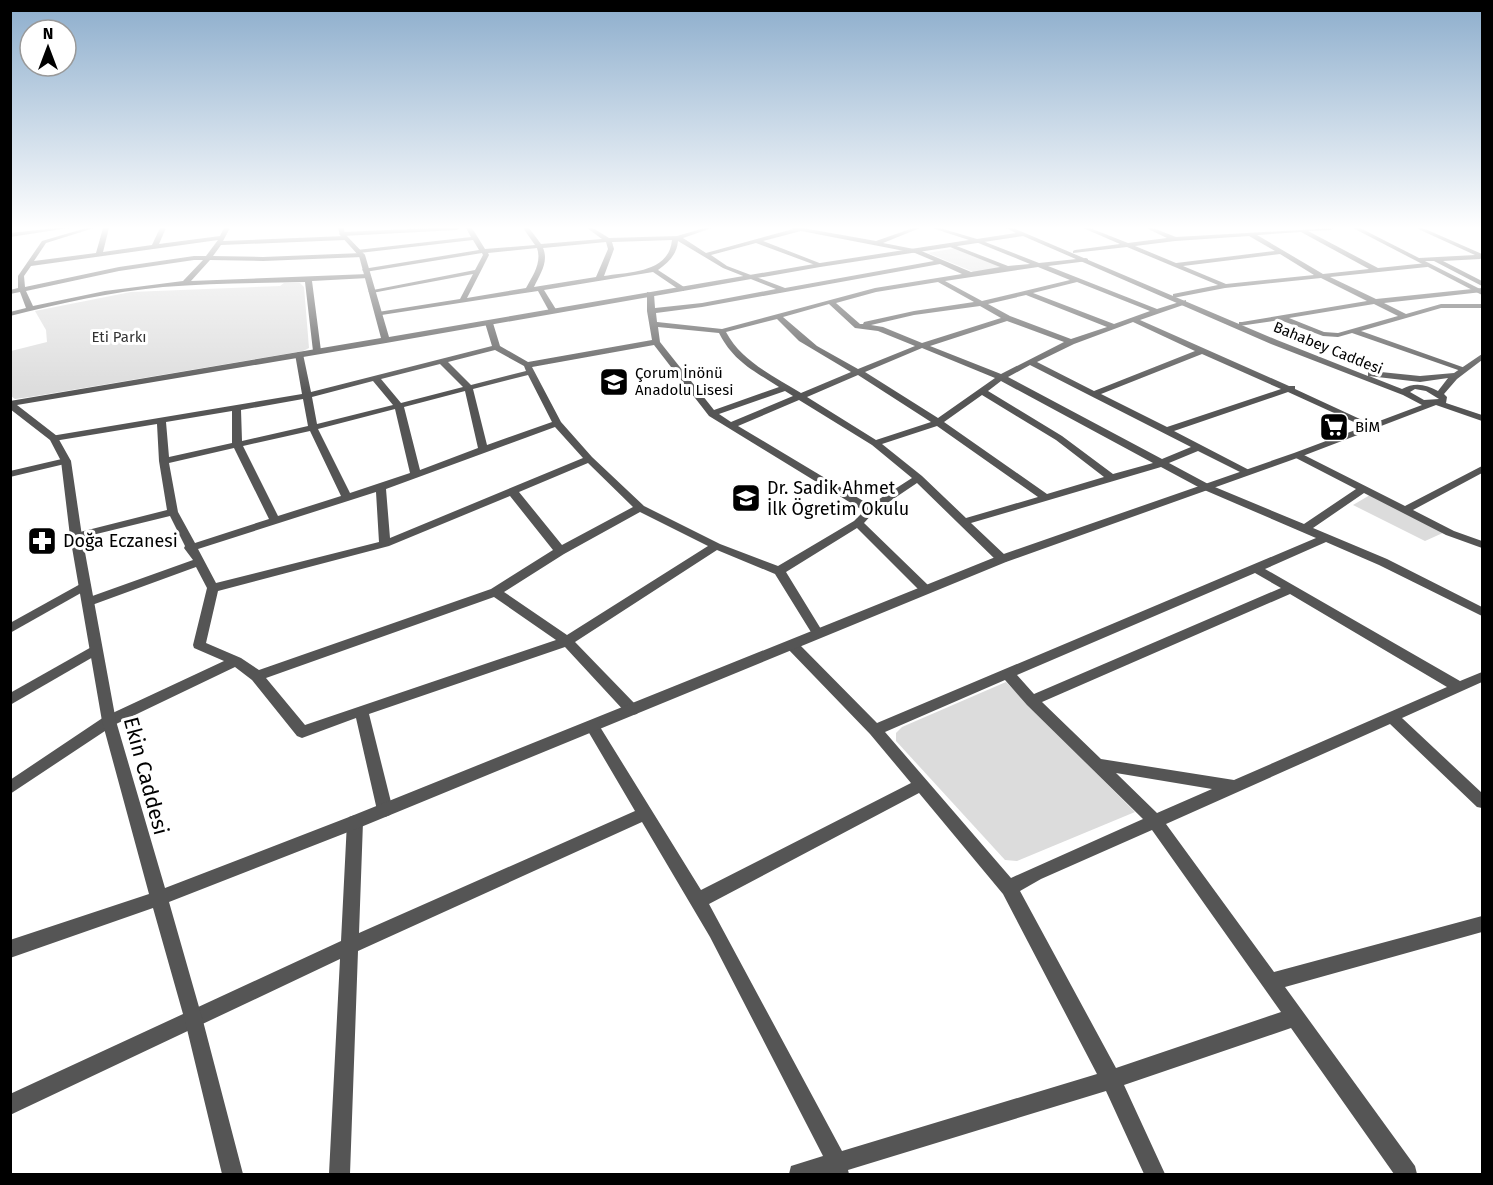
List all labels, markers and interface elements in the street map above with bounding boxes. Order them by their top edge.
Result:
north arrow [18,18,78,78]
text: N [43,24,53,43]
street label: Bahabey Caddesi [1271,318,1385,378]
park label: Eti Parkı [91,328,147,346]
place label: Çorum İnönü Anadolu Lisesi [635,364,734,399]
school or university icon: Çorum İnönü Anadolu Lisesi [598,366,630,398]
supermarket icon: BİM [1318,411,1350,443]
place label: BİM [1355,418,1380,436]
place label: Dr. Sadik Ahmet İlk Ögretim Okulu [767,477,909,520]
school or university icon: Dr. Sadik Ahmet İlk Ögretim Okulu [730,482,762,514]
pharmacy icon: Doğa Eczanesi [26,525,58,557]
place label: Doğa Eczanesi [63,530,178,552]
street label: Ekin Caddesi [118,714,174,838]

